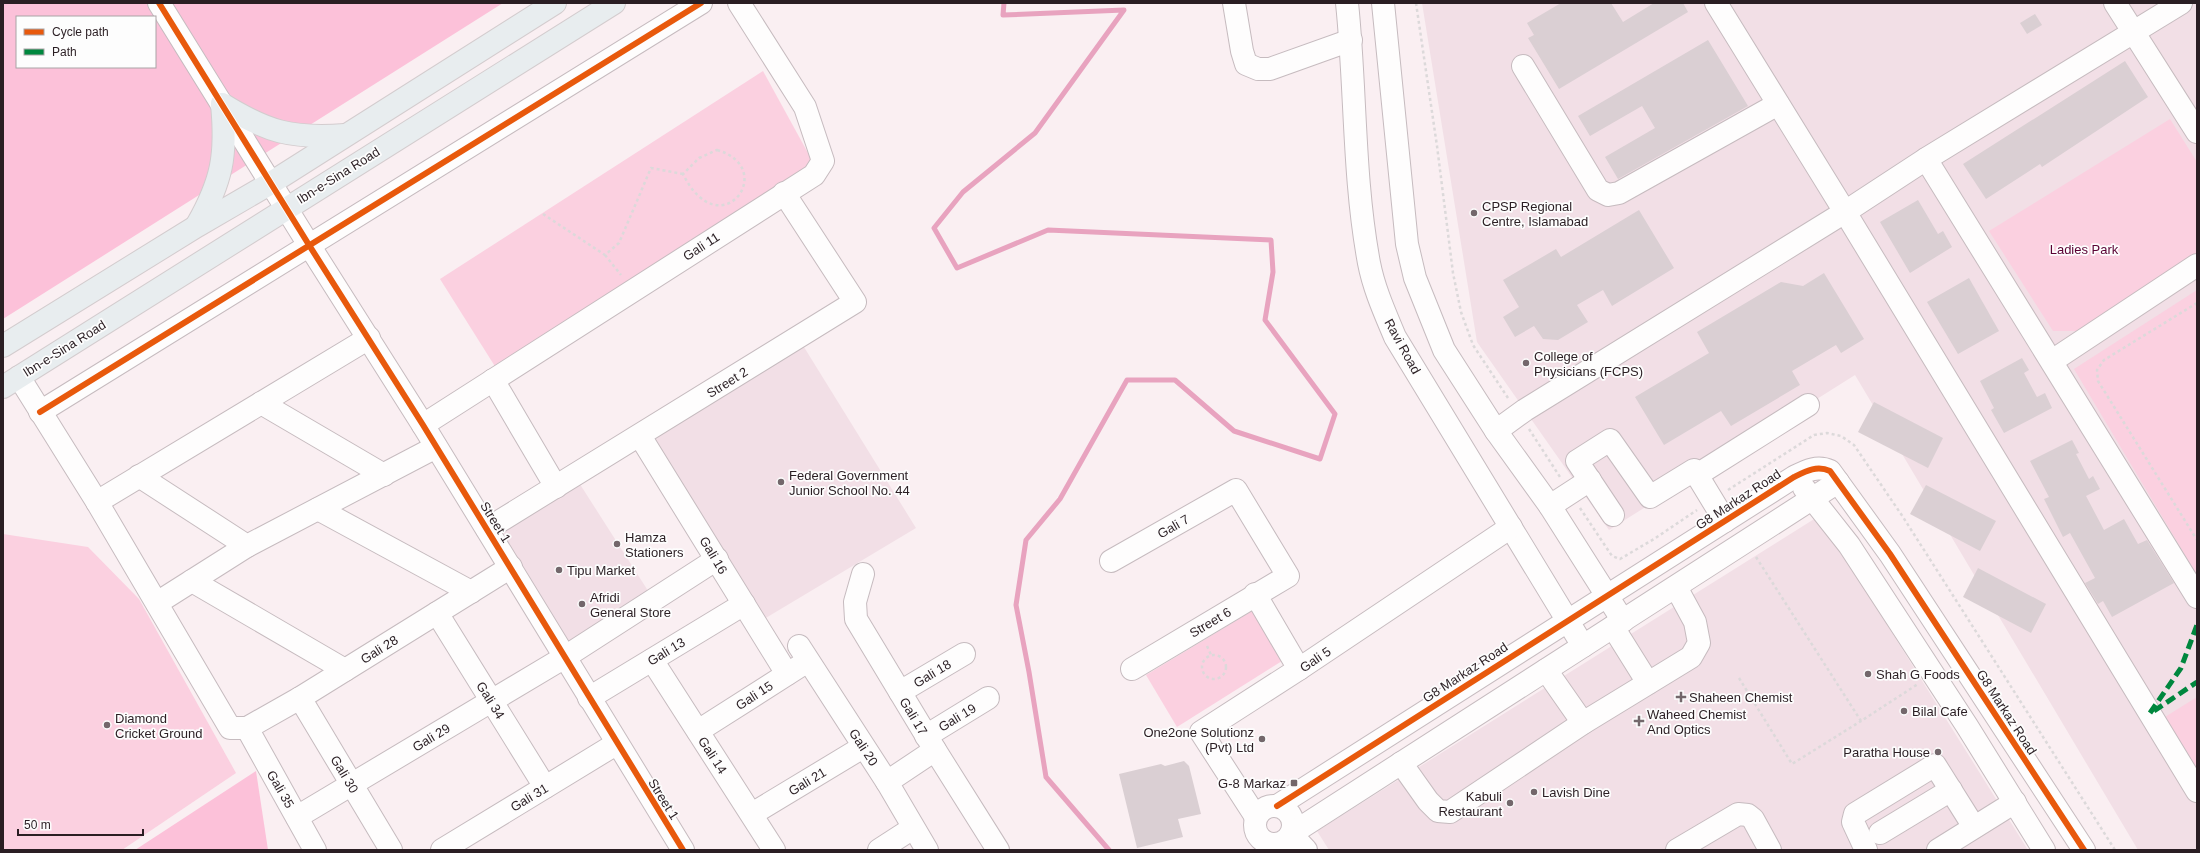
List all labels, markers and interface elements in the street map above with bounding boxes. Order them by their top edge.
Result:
legend [16,16,156,68]
text: Cycle path [52,25,109,39]
text: Path [52,45,77,59]
street label: Ibn-e-Sina Road [294,144,382,207]
place label: CPSP Regional Centre, Islamabad [1482,199,1588,229]
marker: CPSP Regional Centre, Islamabad [1469,208,1479,218]
street label: Gali 11 [680,229,722,264]
park label: Ladies Park [2050,242,2119,257]
street label: Ravi Road [1381,316,1424,376]
street label: Ibn-e-Sina Road [20,317,108,380]
place label: College of Physicians (FCPS) [1534,349,1643,379]
marker: College of Physicians (FCPS) [1521,358,1531,368]
street label: Street 2 [704,364,751,401]
street label: G8 Markaz Road [1693,466,1784,532]
place label: Federal Government Junior School No. 44 [789,468,910,498]
marker: Federal Government Junior School No. 44 [776,477,786,487]
street label: Street 1 [477,499,514,546]
street label: Gali 7 [1155,511,1192,541]
place label: Hamza Stationers [625,530,684,560]
street label: Gali 16 [697,534,731,577]
marker: Hamza Stationers [612,539,622,549]
place label: Tipu Market [567,563,636,578]
marker: Tipu Market [554,565,564,575]
place label: Afridi General Store [590,590,671,620]
marker: Afridi General Store [577,599,587,609]
street label: Street 6 [1187,604,1234,641]
street label: Gali 28 [358,632,401,667]
street label: Gali 13 [645,634,688,668]
street label: G8 Markaz Road [1420,639,1511,705]
street label: Gali 5 [1297,644,1334,675]
street label: Gali 18 [911,656,954,690]
place label: Shah G Foods [1876,667,1960,682]
street label: G8 Markaz Road [1974,667,2040,758]
marker: Shah G Foods [1863,669,1873,679]
street label: Gali 15 [733,678,776,713]
street label: Gali 34 [473,679,508,722]
place label: Shaheen Chemist [1689,690,1793,705]
marker: Shaheen Chemist [1676,692,1686,702]
street label: Gali 17 [897,695,931,738]
street label: Gali 19 [936,700,979,734]
place label: Bilal Cafe [1912,704,1968,719]
marker: Bilal Cafe [1899,706,1909,716]
place label: Waheed Chemist And Optics [1647,707,1747,737]
place label: Diamond Cricket Ground [115,711,202,741]
marker: Waheed Chemist And Optics [1634,716,1644,726]
marker: Diamond Cricket Ground [102,720,112,730]
street label: Gali 29 [410,720,453,754]
place label: One2one Solutionz (Pvt) Ltd [1143,725,1254,755]
street label: Gali 20 [846,726,881,769]
street label: Gali 14 [695,734,730,777]
marker: One2one Solutionz (Pvt) Ltd [1257,734,1267,744]
place label: Paratha House [1843,745,1930,760]
marker: Paratha House [1933,747,1943,757]
street label: Gali 30 [328,753,362,796]
street label: Gali 21 [786,764,829,798]
street label: Gali 35 [264,768,297,811]
street label: Street 1 [645,776,682,823]
place label: G-8 Markaz [1218,776,1286,791]
marker: G-8 Markaz [1289,778,1299,788]
street label: Gali 31 [508,780,551,814]
place label: Lavish Dine [1542,785,1610,800]
marker: Lavish Dine [1529,787,1539,797]
place label: Kabuli Restaurant [1438,789,1502,819]
marker: Kabuli Restaurant [1505,798,1515,808]
scale bar [18,811,143,837]
text: 50 m [24,818,51,832]

